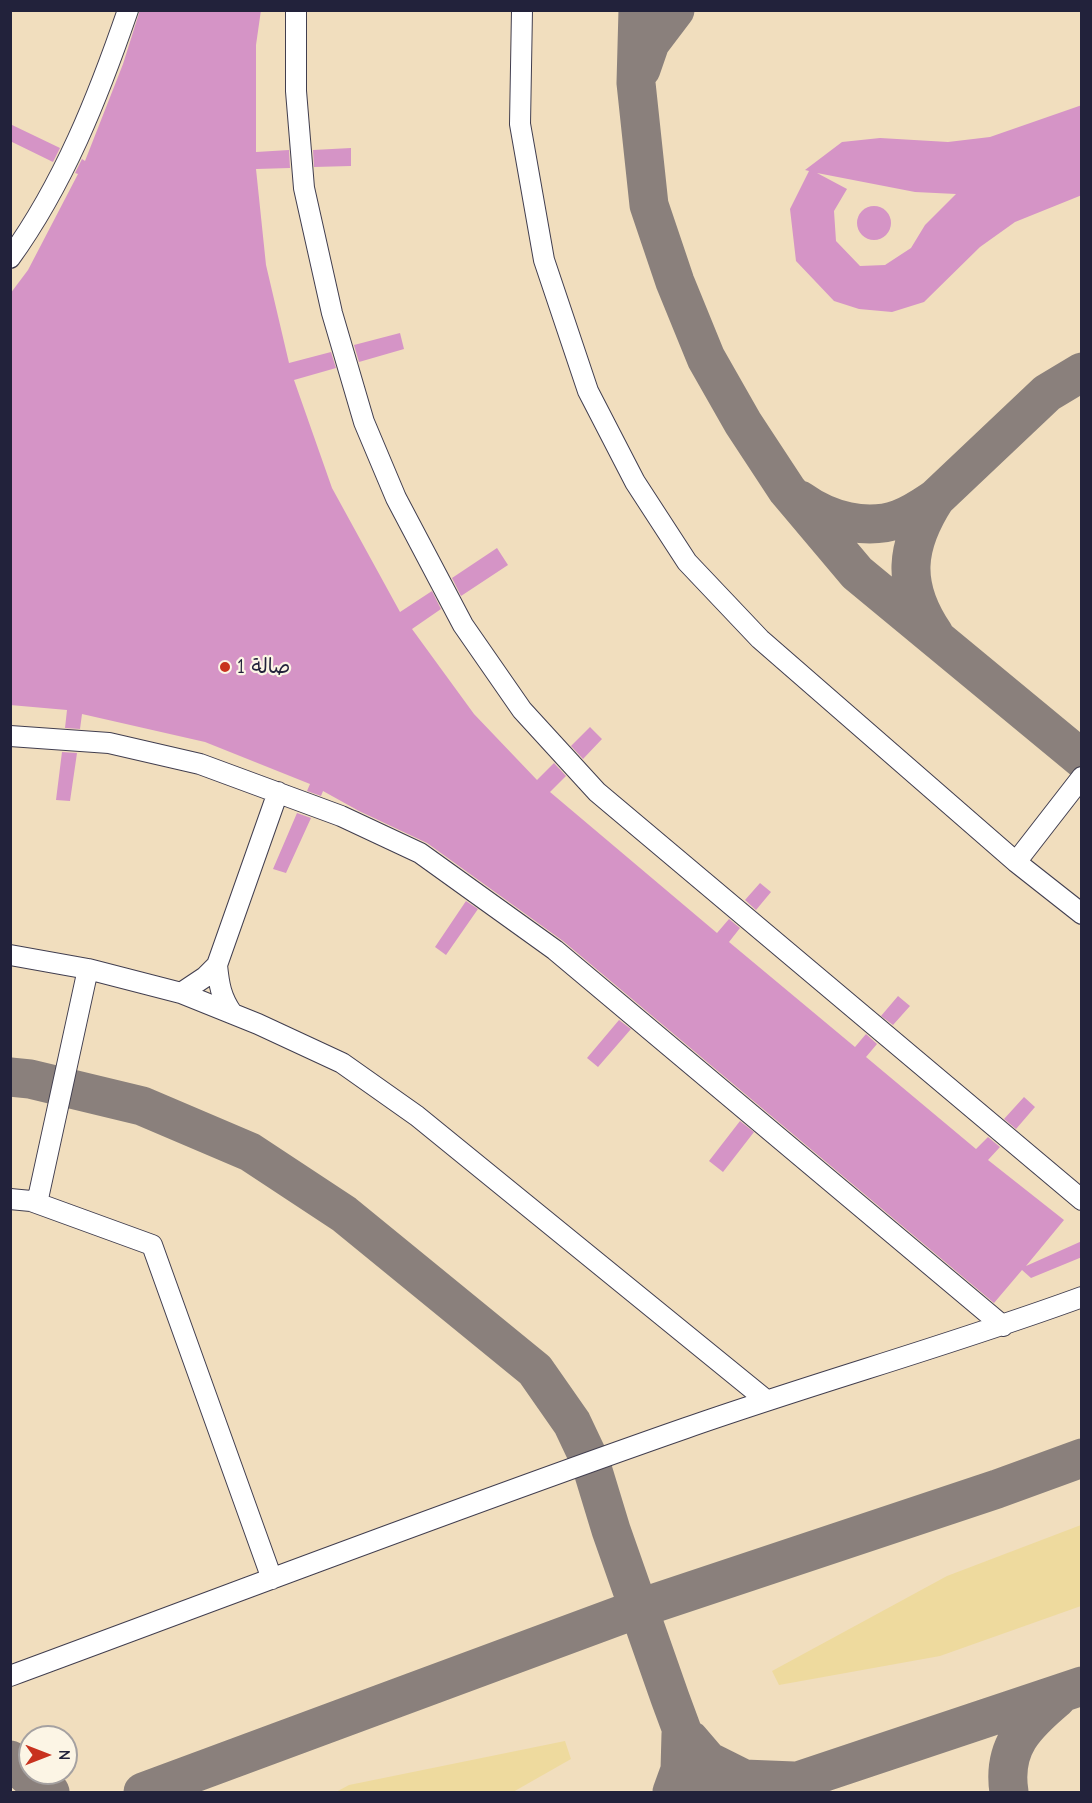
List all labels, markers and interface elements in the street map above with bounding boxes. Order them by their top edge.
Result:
place label: صالة 1 [237,655,290,679]
marker: صالة 1 [218,660,232,674]
north arrow [18,1725,78,1785]
text: N [55,1750,73,1760]

